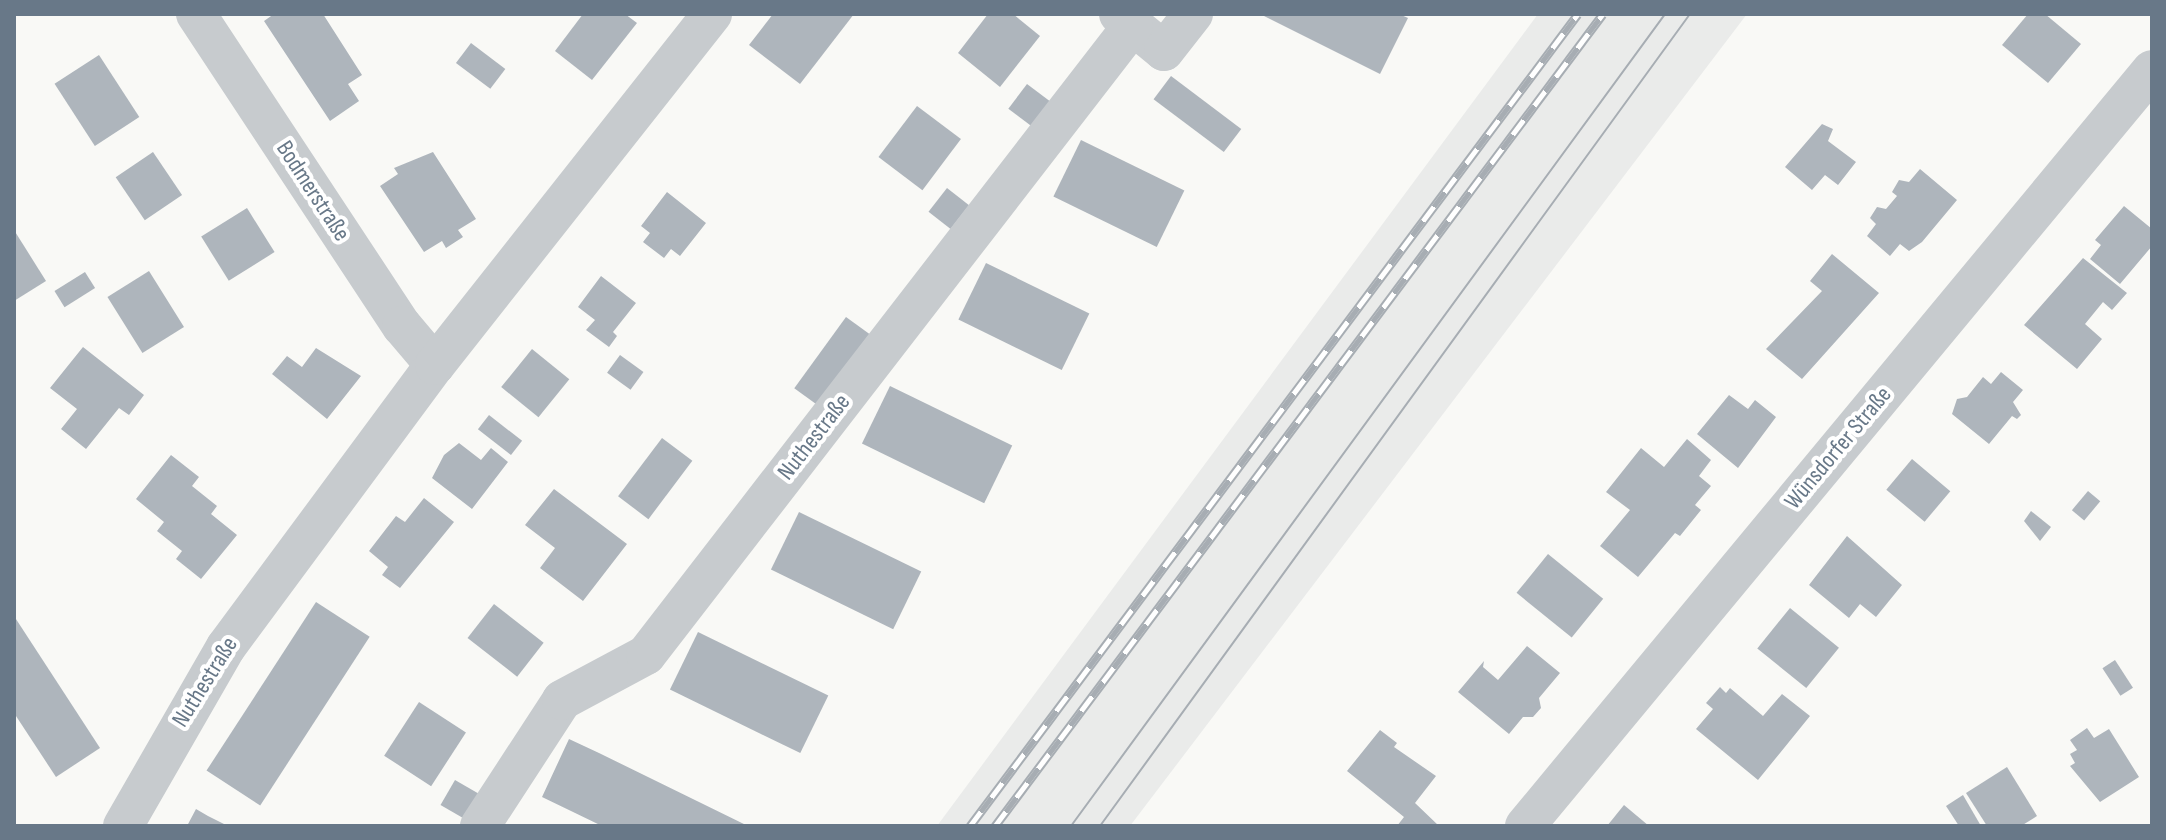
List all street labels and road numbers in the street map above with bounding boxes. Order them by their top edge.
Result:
street label: Bodmerstraße [270,136,356,246]
street label: Wünsdorfer Straße [1778,381,1898,515]
street label: Nuthestraße [772,388,856,486]
street label: Nuthestraße [166,632,244,732]

